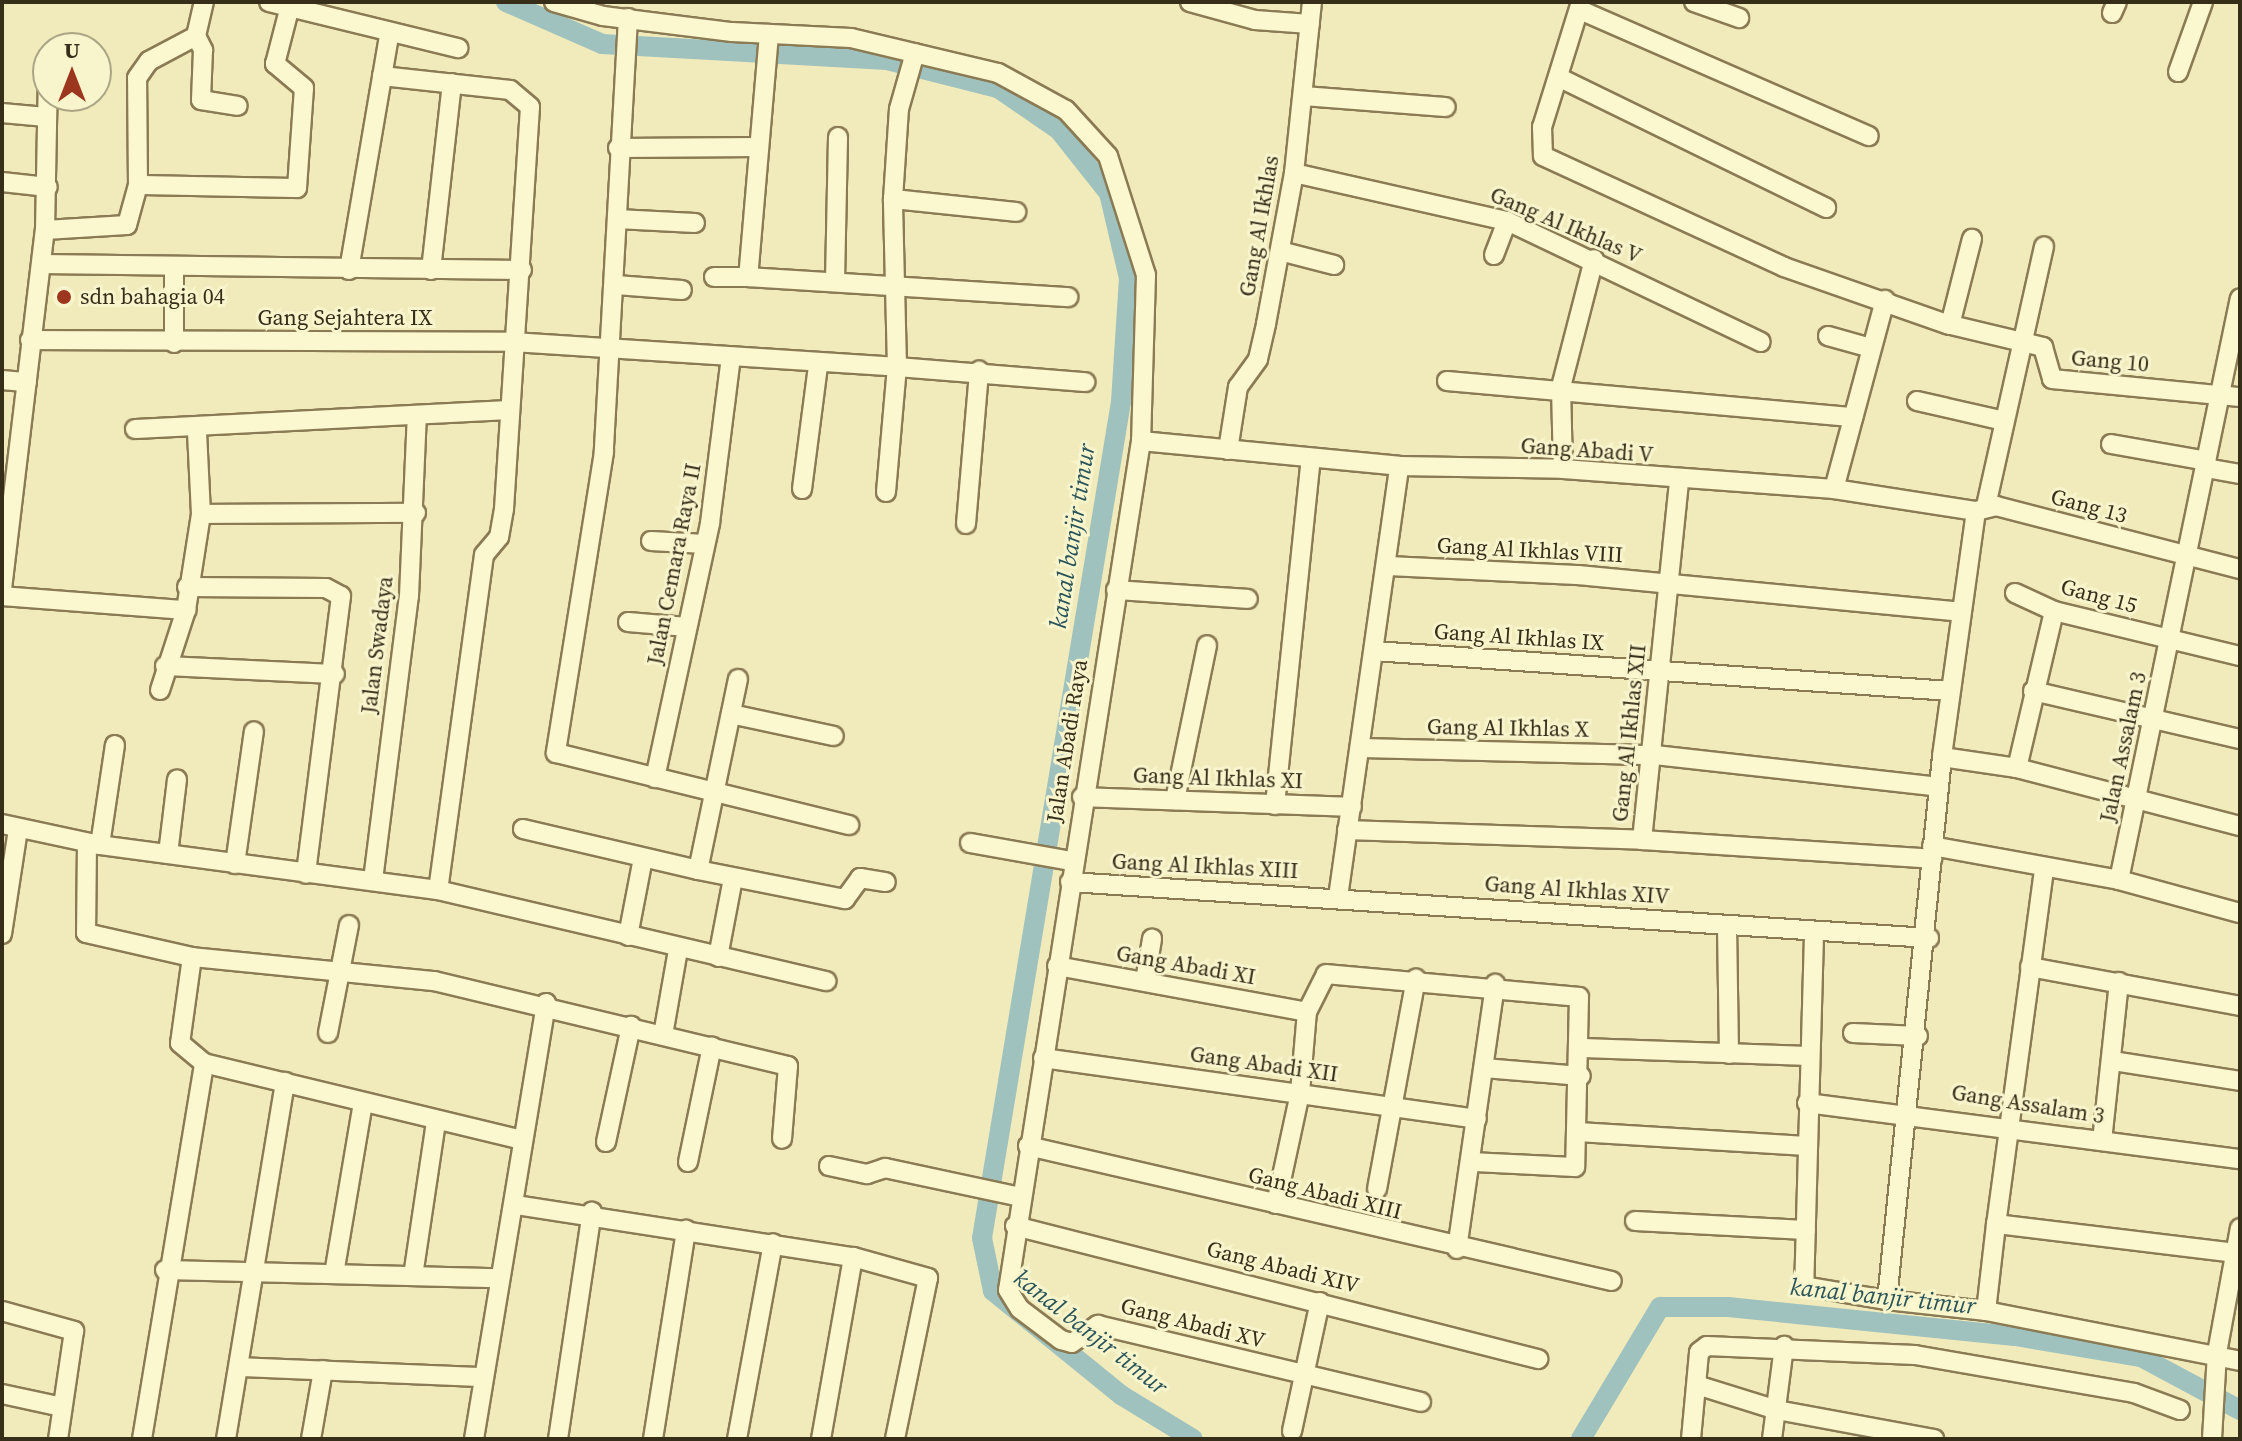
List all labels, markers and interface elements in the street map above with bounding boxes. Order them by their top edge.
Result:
north arrow [32,32,112,112]
text: U [64,35,80,65]
street label: Gang Al Ikhlas [1234,153,1284,299]
street label: Gang Al Ikhlas V [1486,181,1646,269]
place label: sdn bahagia 04 [80,284,225,310]
marker: sdn bahagia 04 [55,288,73,306]
street label: Gang Sejahtera IX [257,305,433,331]
street label: Gang 10 [2070,344,2150,378]
street label: Gang Abadi V [1520,432,1654,468]
water label: kanal banjir timur [1043,441,1101,631]
street label: Jalan Cemara Raya II [641,461,707,667]
street label: Gang 13 [2048,483,2130,529]
street label: Gang Al Ikhlas VIII [1436,532,1624,568]
street label: Gang 15 [2058,573,2140,619]
street label: Jalan Swadaya [355,575,399,715]
street label: Gang Al Ikhlas IX [1433,618,1605,656]
street label: Gang Al Ikhlas XII [1607,643,1651,823]
street label: Jalan Abadi Raya [1041,658,1093,824]
street label: Jalan Assalam 3 [2094,669,2152,825]
street label: Gang Al Ikhlas X [1427,713,1589,743]
street label: Gang Al Ikhlas XI [1132,762,1304,794]
street label: Gang Al Ikhlas XIII [1111,848,1299,884]
street label: Gang Al Ikhlas XIV [1484,870,1670,910]
street label: Gang Abadi XI [1114,940,1258,990]
street label: Gang Abadi XII [1188,1041,1340,1087]
street label: Gang Assalam 3 [1950,1079,2106,1129]
street label: Gang Abadi XIII [1245,1161,1405,1225]
street label: Gang Abadi XIV [1204,1235,1362,1299]
water label: kanal banjir timur [1009,1263,1173,1401]
water label: kanal banjir timur [1789,1272,1977,1320]
street label: Gang Abadi XV [1118,1292,1268,1354]

